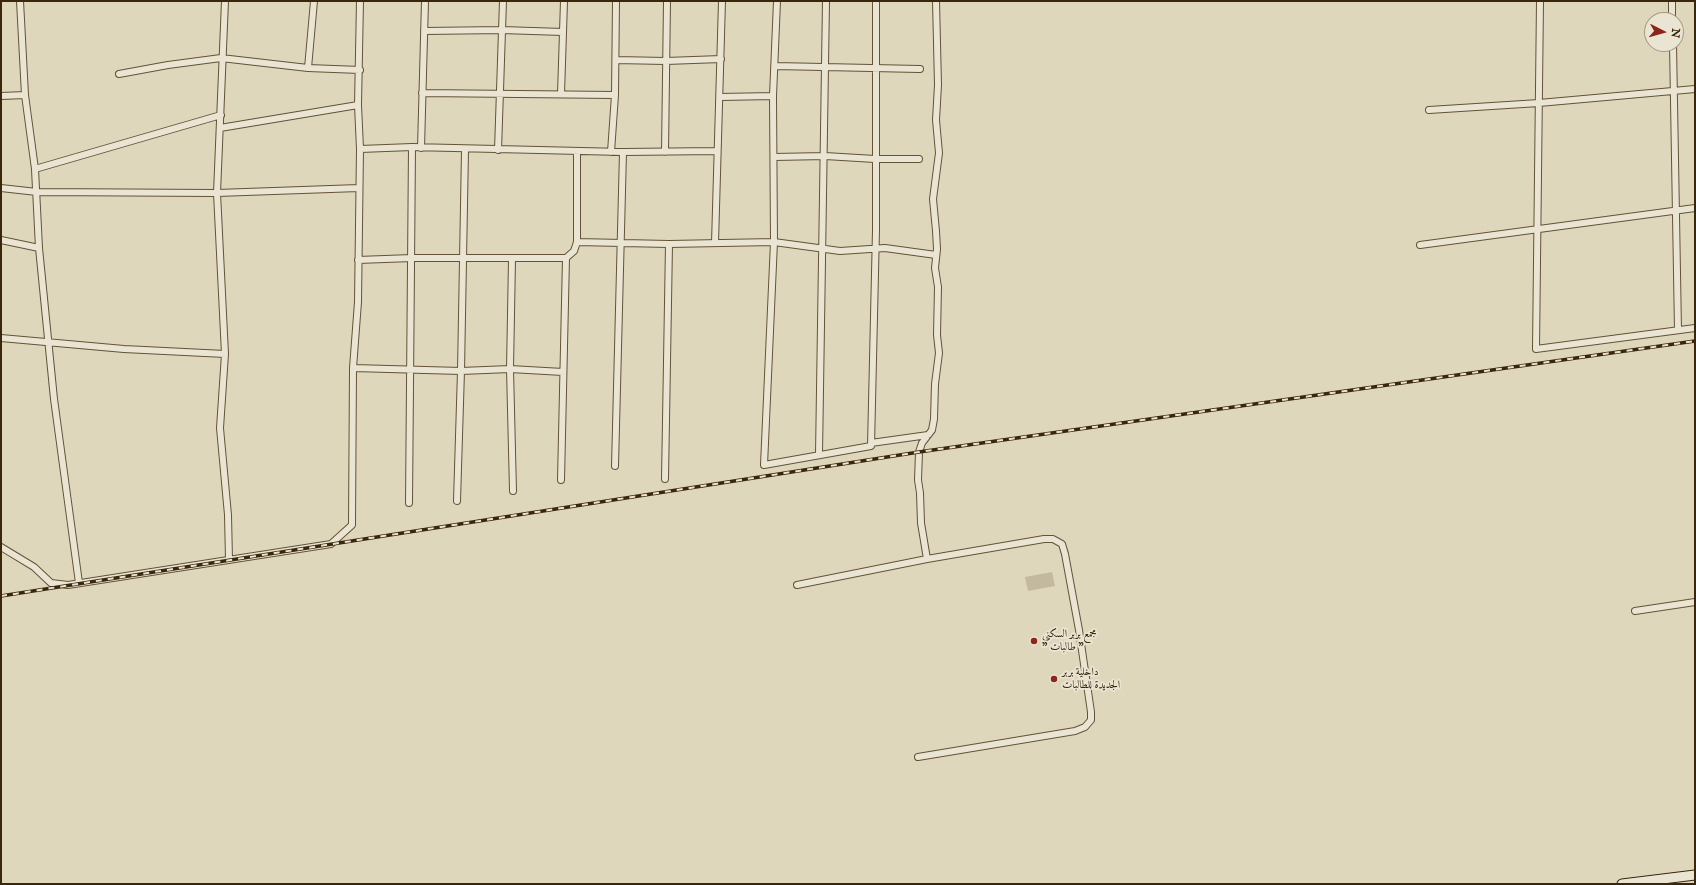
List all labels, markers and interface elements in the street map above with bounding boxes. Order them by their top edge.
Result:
north arrow [1644,12,1684,52]
text: N [1667,28,1682,39]
place label: مجمع بربر السكني " طالبات " [1042,628,1097,654]
marker: مجمع بربر السكني " طالبات " [1029,636,1039,646]
place label: داخلية بربر الجديدة للطالبات [1062,666,1120,692]
marker: داخلية بربر الجديدة للطالبات [1049,674,1059,684]

